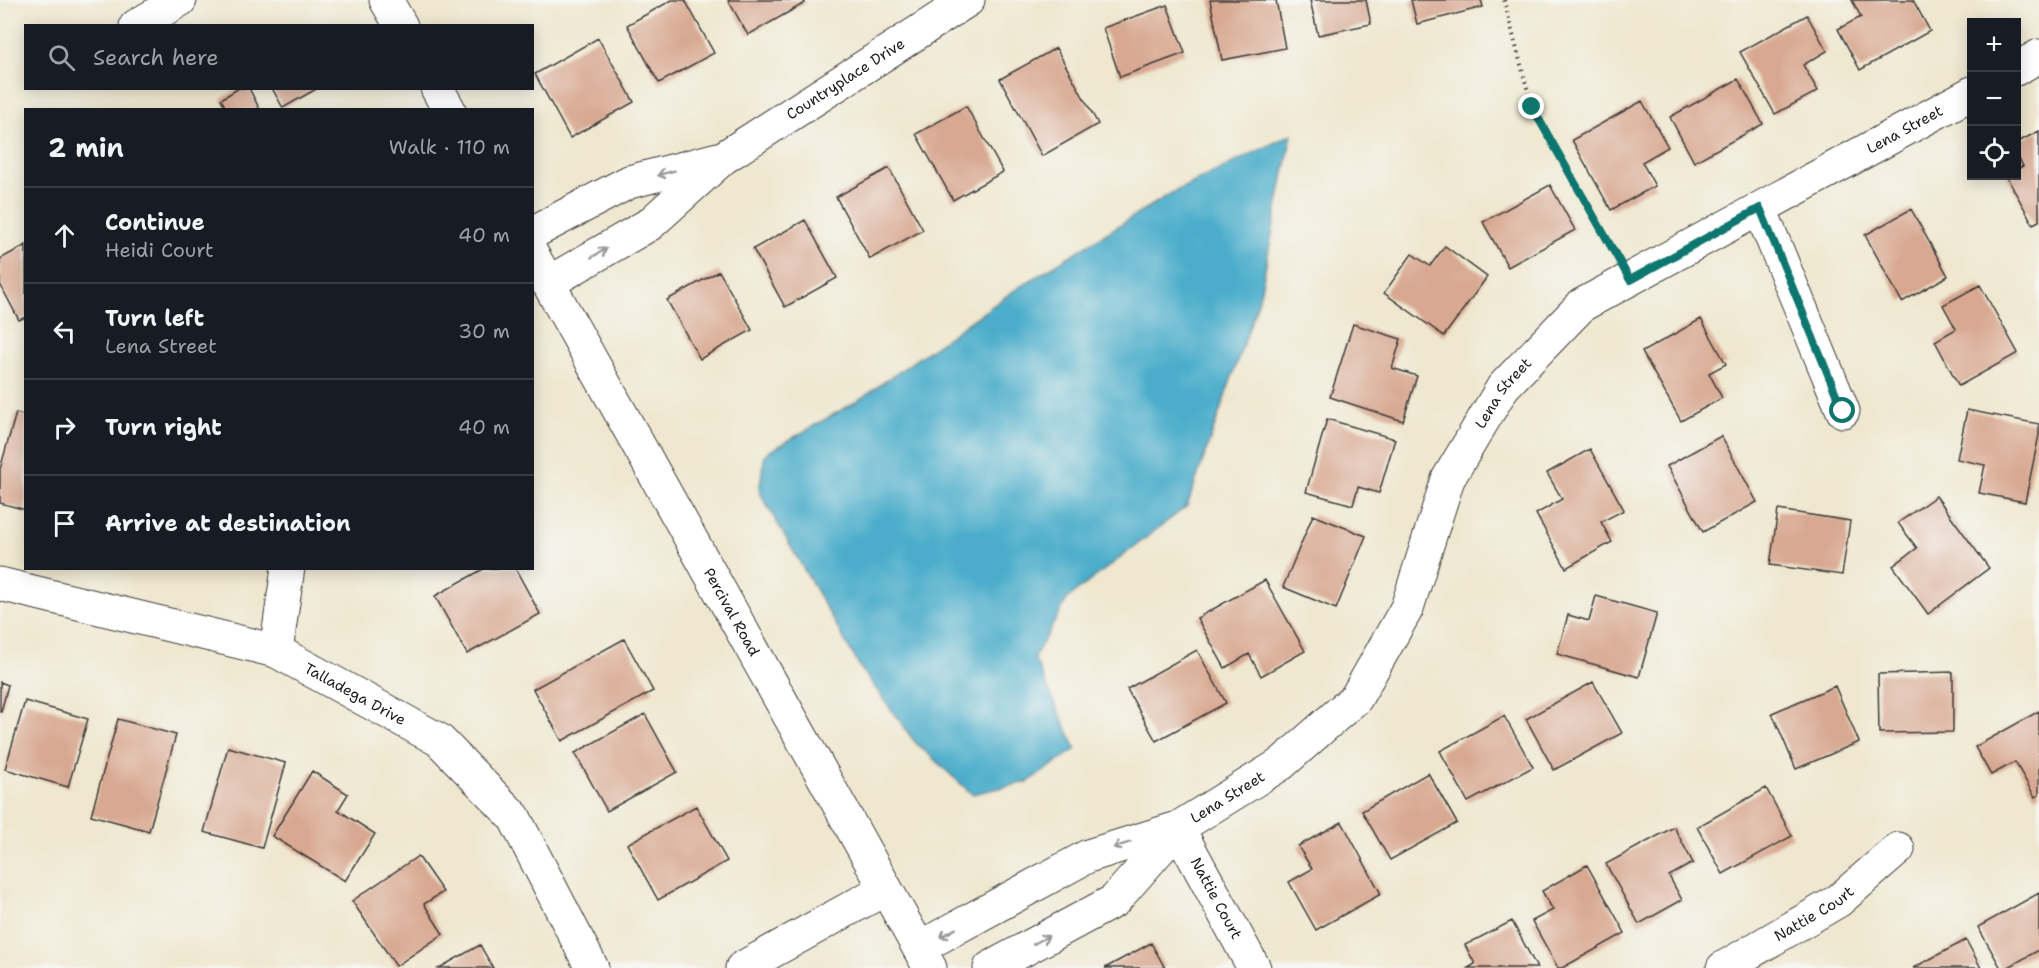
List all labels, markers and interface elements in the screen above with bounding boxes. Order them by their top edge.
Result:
map controls [1967,18,2021,180]
button: + [1967,18,2021,72]
search box [24,24,534,90]
street label: Countryplace Drive [782,33,909,125]
icon: search [45,41,78,74]
text: Search here [93,43,219,72]
button: − [1967,72,2021,126]
route end [1518,93,1544,119]
street label: Lena Street [1863,101,1946,158]
button: locate [1967,126,2021,180]
text: 2 min [48,130,124,165]
text: Walk · 110 m [389,134,510,160]
one-way arrow [657,167,676,179]
text: Continue [105,208,205,237]
icon: ahead [48,219,81,252]
text: 40 m [458,222,510,248]
text: Heidi Court [105,237,214,263]
one-way arrow [590,247,607,259]
text: Turn left [105,304,204,333]
icon: left [48,315,81,348]
text: 30 m [458,318,510,344]
text: Lena Street [105,333,217,359]
street label: Lena Street [1470,353,1536,432]
route start [1829,397,1855,423]
icon: right [48,411,81,444]
text: Turn right [105,413,222,442]
text: 40 m [458,414,510,440]
icon: arrive [48,507,81,540]
text: Arrive at destination [105,509,351,538]
street label: Percival Road [699,564,765,660]
street label: Talladega Drive [301,658,409,730]
street label: Lena Street [1187,767,1269,828]
one-way arrow [1113,840,1132,851]
street label: Nattie Court [1186,854,1246,943]
street label: Nattie Court [1771,882,1858,946]
one-way arrow [940,928,958,939]
one-way arrow [1032,934,1049,946]

